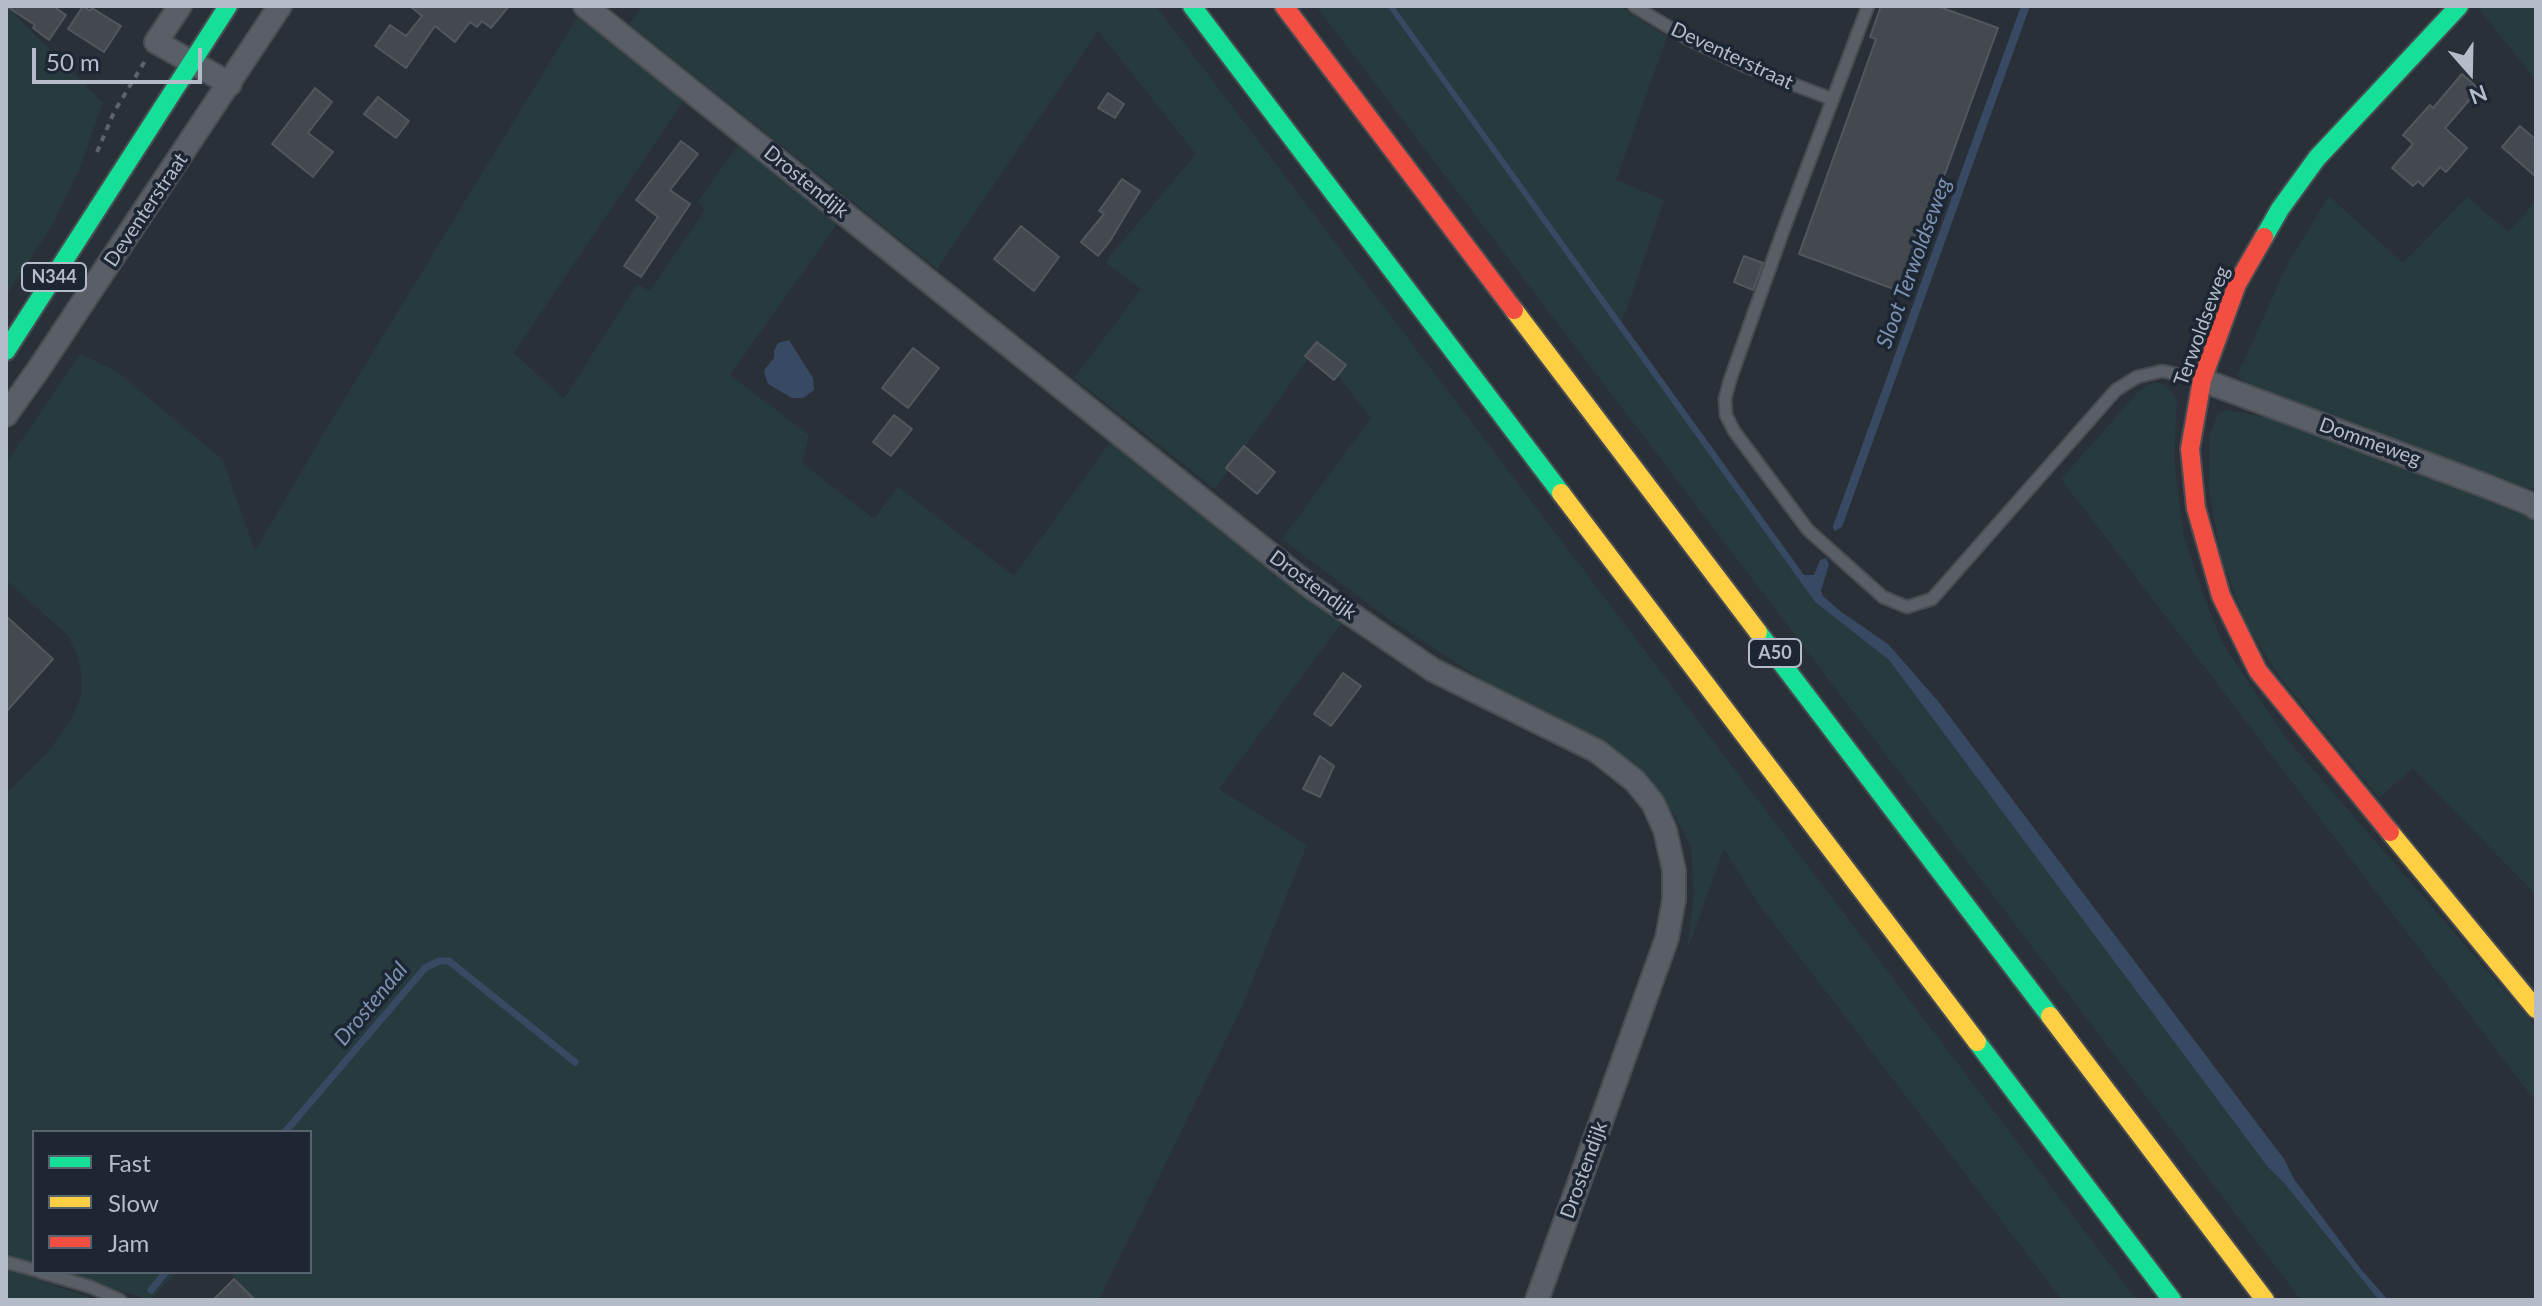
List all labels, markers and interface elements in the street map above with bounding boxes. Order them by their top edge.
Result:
street label: Deventerstraat [1667,17,1797,95]
scale bar [36,32,206,82]
north arrow [2430,32,2510,112]
text: 50 m [46,47,100,76]
text: N [2466,79,2491,111]
street label: Drostendijk [759,141,853,223]
street label: Deventerstraat [99,149,193,271]
water label: Sloot Terwoldseweg [1871,174,1957,352]
road number: N344 [22,263,86,291]
street label: Terwoldseweg [2169,263,2235,389]
street label: Dommeweg [2316,413,2424,471]
street label: Drostendijk [1265,545,1361,625]
road number: A50 [1749,639,1801,667]
water label: Drostendal [329,957,413,1051]
street label: Drostendijk [1555,1118,1613,1222]
legend [32,1130,312,1274]
text: Fast [108,1148,151,1177]
text: Slow [108,1188,159,1217]
text: Jam [108,1228,149,1257]

